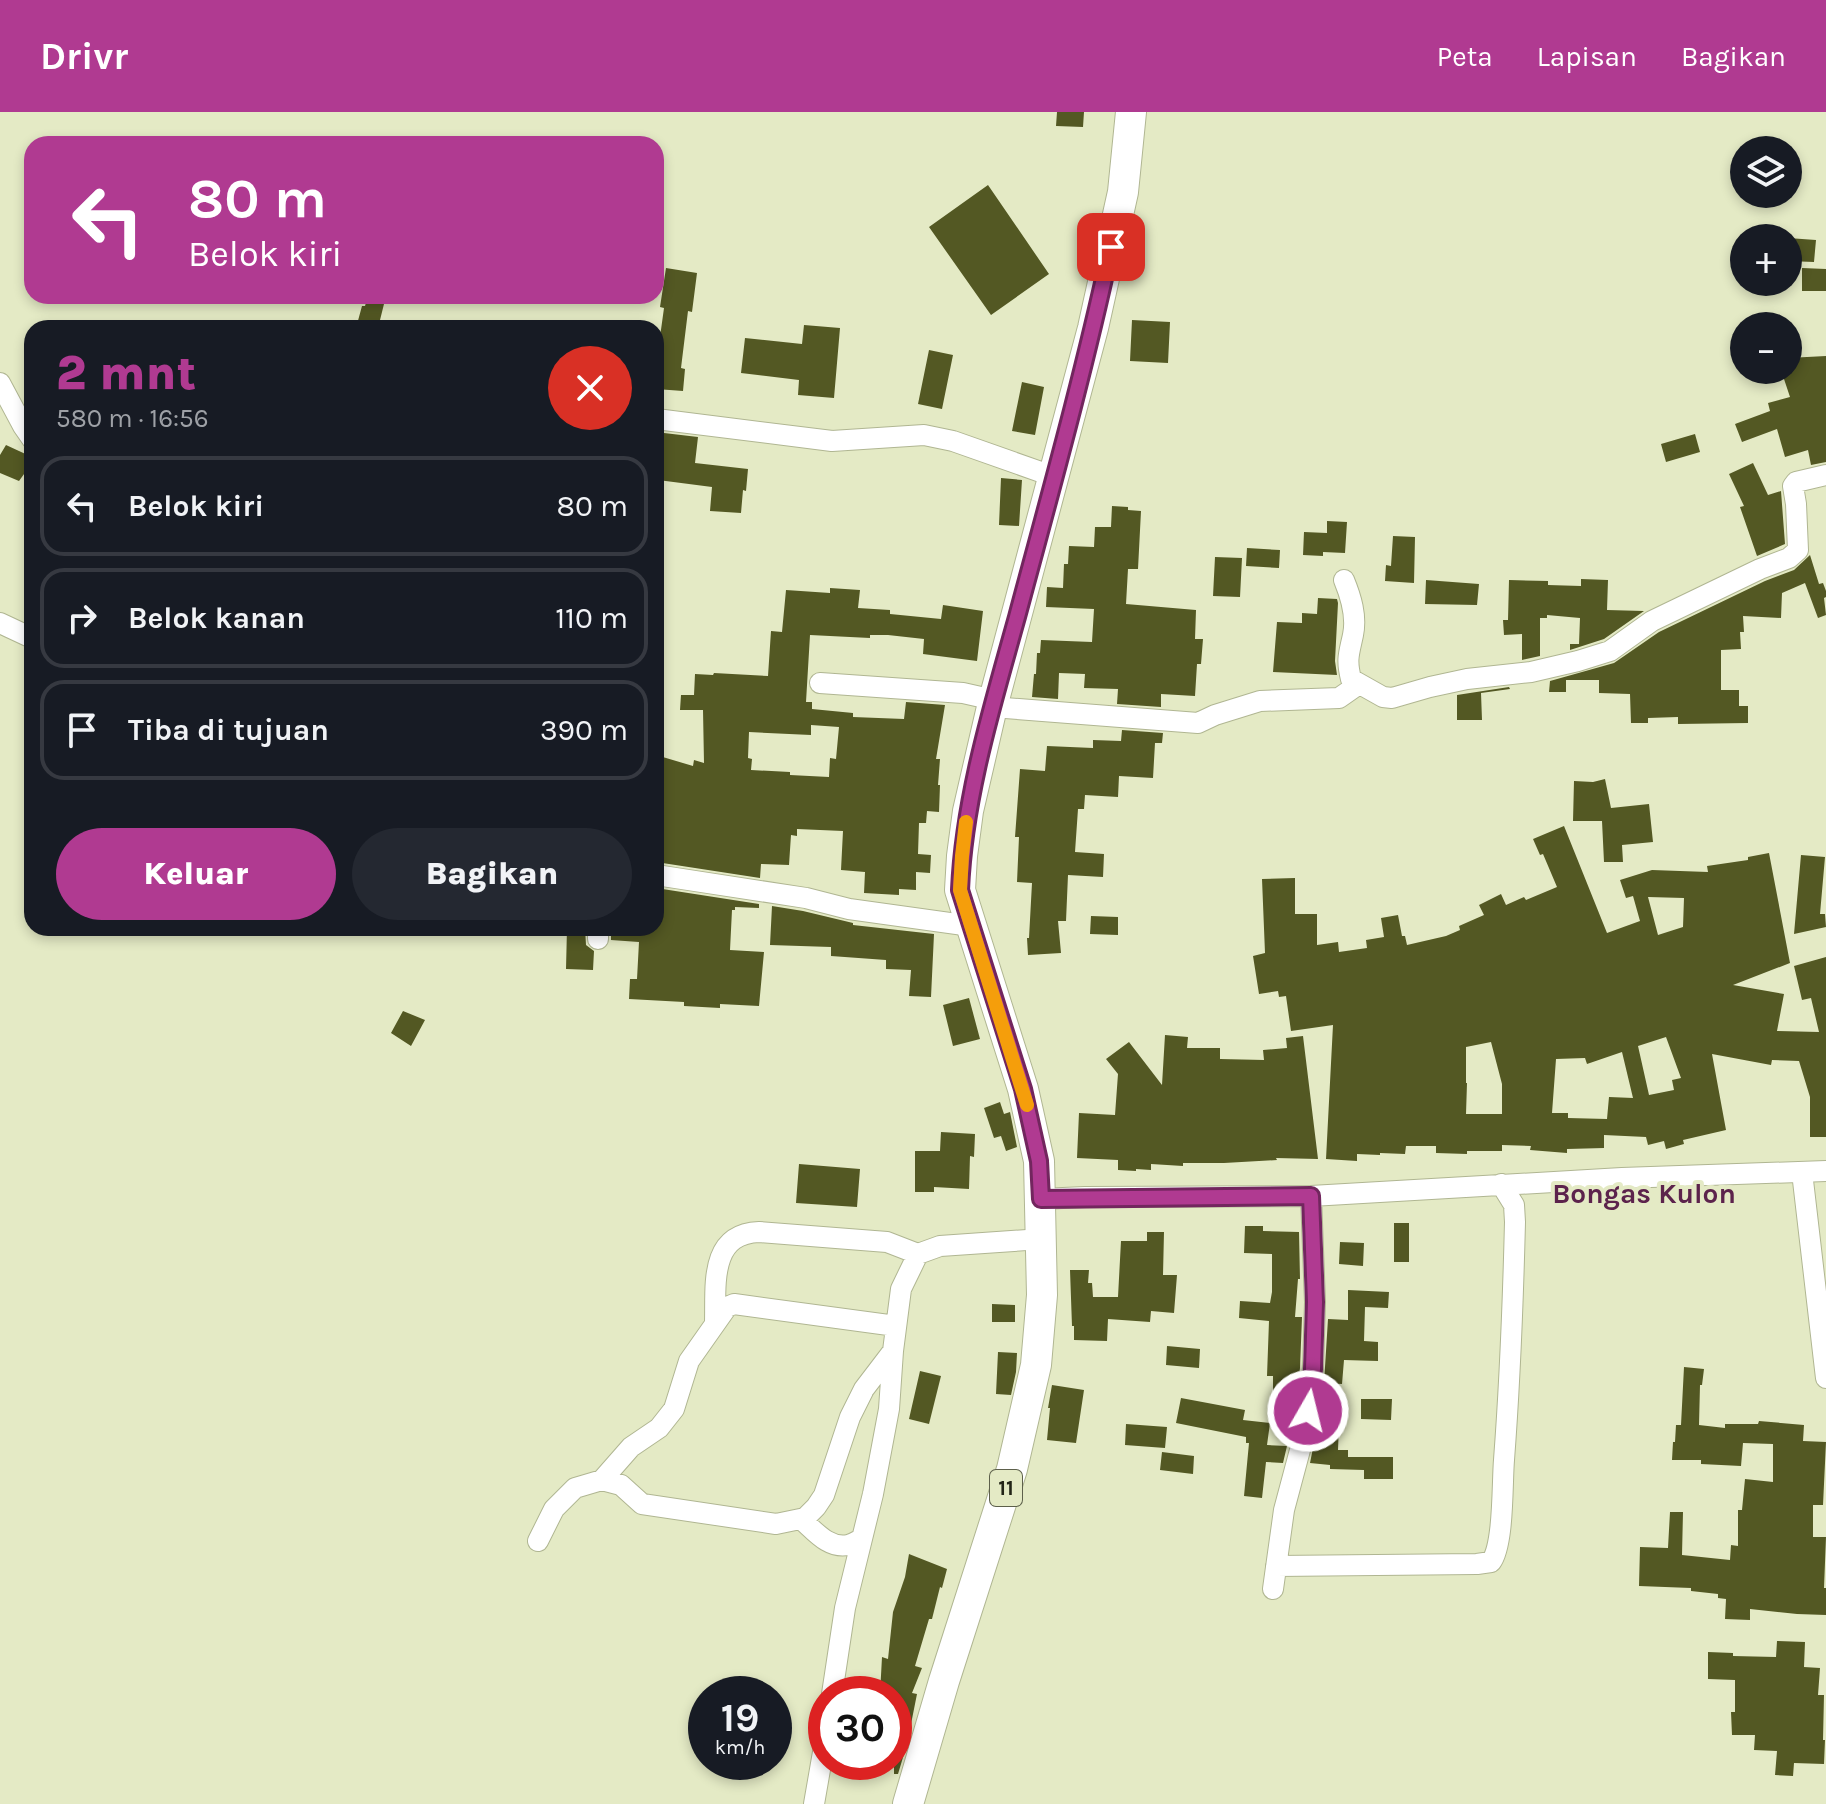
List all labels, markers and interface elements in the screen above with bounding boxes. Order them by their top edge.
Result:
text: Drivr [40,34,128,79]
text: Peta [1437,40,1493,73]
text: Lapisan [1537,40,1637,73]
text: Bagikan [1681,40,1786,73]
map controls [1730,136,1802,384]
button: layers [1730,136,1802,208]
text: 80 m [188,166,327,231]
icon: left [56,168,160,272]
pin [1077,213,1145,281]
button: + [1730,224,1802,296]
icon: arrive [1089,225,1133,269]
text: Belok kiri [188,233,342,275]
button: − [1730,312,1802,384]
text: 2 mnt [56,345,196,401]
button: close [548,346,632,430]
text: 580 m · 16:56 [56,403,209,434]
icon: left [60,484,104,528]
text: Belok kiri [128,488,264,524]
text: 80 m [557,488,628,524]
icon: right [60,596,104,640]
text: Belok kanan [128,600,305,636]
text: 110 m [555,600,628,636]
icon: arrive [60,708,104,752]
text: Tiba di tujuan [128,712,329,748]
text: 390 m [540,712,628,748]
button: Keluar [56,828,336,920]
button: Bagikan [352,828,632,920]
district label: Bongas Kulon [1552,1177,1736,1210]
position arrow [1266,1369,1350,1453]
road number: 11 [990,1470,1022,1506]
speed limit sign: 30 [808,1676,912,1780]
text: 19 [721,1694,759,1741]
text: km/h [715,1736,765,1759]

